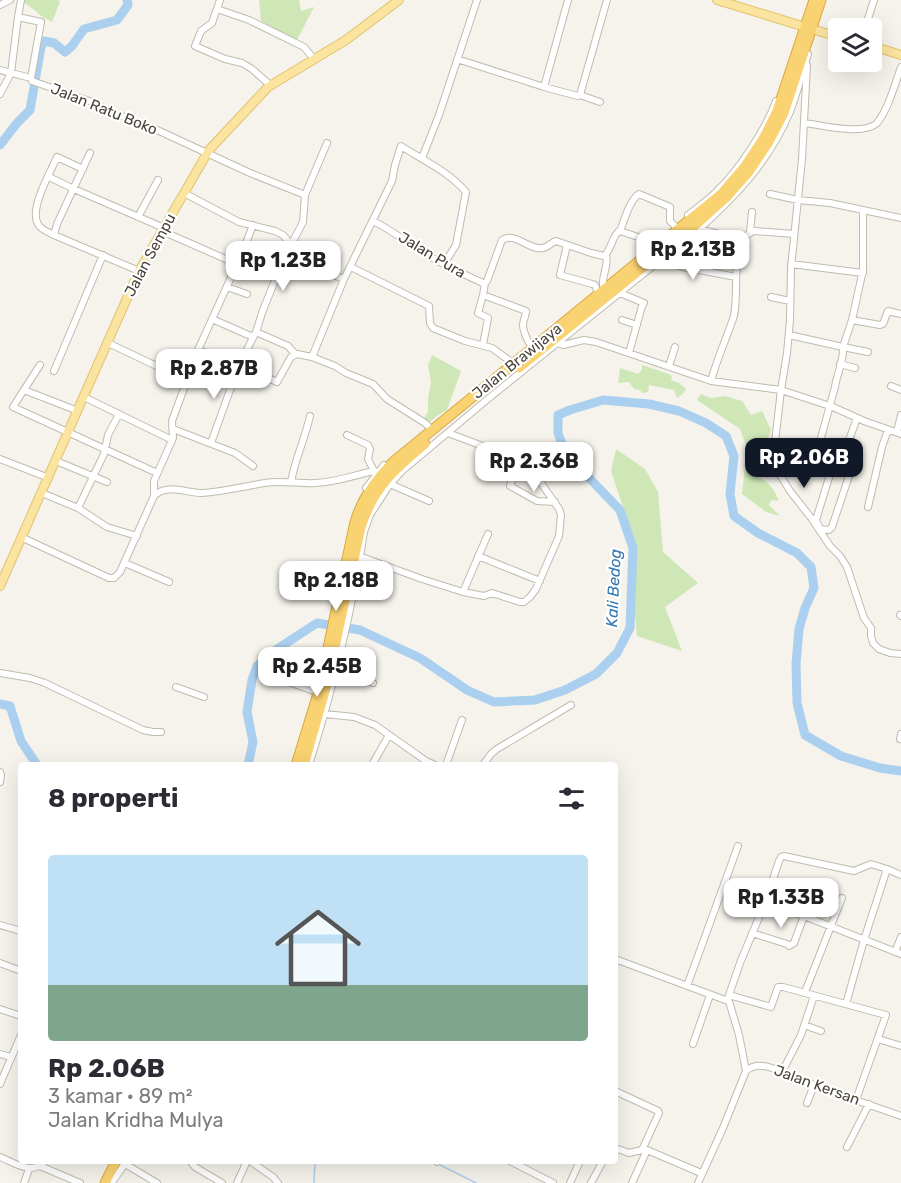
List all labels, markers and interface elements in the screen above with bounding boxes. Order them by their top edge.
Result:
map controls [828,18,882,72]
button: layers [828,18,882,72]
street label: Jalan Ratu Boko [48,79,160,139]
street label: Jalan Sempu [121,210,179,300]
street label: Jalan Pura [395,228,469,282]
pin: Rp 2.13B [631,230,755,281]
text: Rp 2.13B [650,237,736,261]
pin: Rp 1.23B [221,241,345,292]
text: Rp 1.23B [240,248,326,272]
street label: Jalan Brawijaya [469,319,565,403]
pin: Rp 2.87B [152,349,276,400]
text: Rp 2.87B [170,356,258,380]
pin: Rp 2.06B [742,438,866,489]
pin: Rp 2.36B [472,442,596,493]
text: Rp 2.06B [759,445,849,469]
text: Rp 2.36B [489,449,579,473]
water label: Kali Bedog [602,548,625,628]
pin: Rp 2.18B [274,561,398,612]
text: Rp 2.18B [293,568,379,592]
pin: Rp 2.45B [255,647,379,698]
text: Rp 2.45B [272,654,362,678]
icon: filters [555,782,588,815]
text: 8 properti [48,783,178,814]
pin: Rp 1.33B [719,878,843,929]
text: Rp 1.33B [738,885,824,909]
icon: home [264,894,372,1002]
text: Rp 2.06B [48,1053,165,1084]
street label: Jalan Kersan [772,1061,862,1109]
text: 3 kamar · 89 m² [48,1084,193,1108]
text: Jalan Kridha Mulya [48,1108,224,1132]

